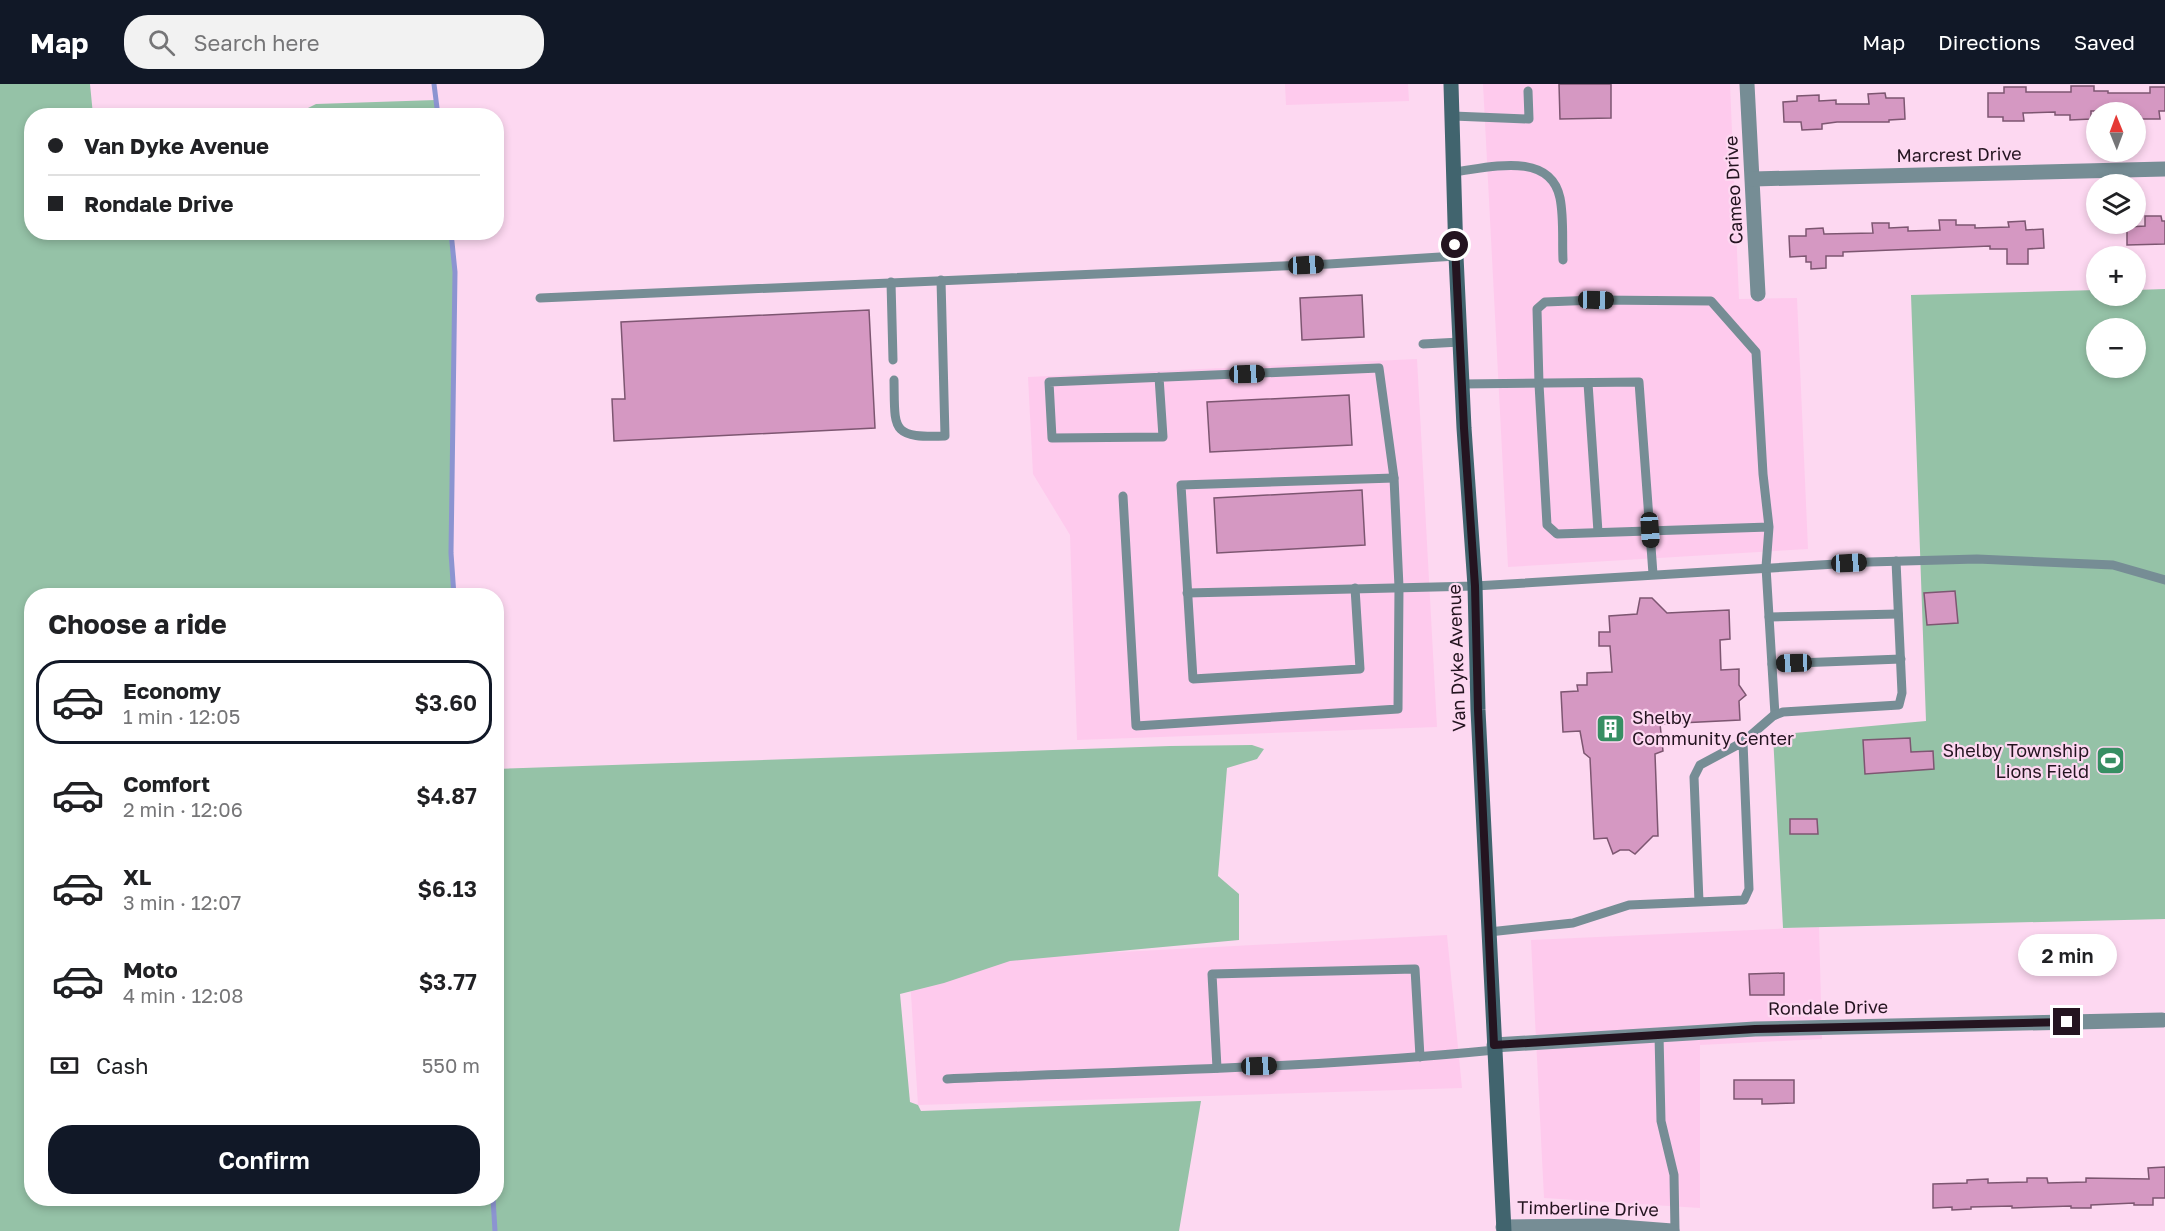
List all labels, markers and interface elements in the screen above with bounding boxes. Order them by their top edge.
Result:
search box [124,15,544,69]
text: Map [30,26,88,59]
icon: search [145,26,178,59]
text: Search here [193,29,319,56]
text: Map [1862,29,1905,55]
text: Directions [1938,29,2041,55]
text: Saved [2074,29,2135,55]
north arrow [2086,102,2146,162]
map controls [2086,102,2146,378]
text: Van Dyke Avenue [84,132,269,159]
street label: Cameo Drive [1719,135,1747,245]
street label: Marcrest Drive [1896,142,2022,166]
button: layers [2086,174,2146,234]
text: Rondale Drive [84,190,234,217]
route start [1441,231,1468,258]
button: + [2086,246,2146,306]
car [1288,255,1324,275]
car [1578,291,1614,309]
button: − [2086,318,2146,378]
car [1229,364,1265,384]
car [1640,511,1660,549]
car [1831,553,1867,573]
street label: Van Dyke Avenue [1442,584,1470,732]
text: Choose a ride [48,608,227,640]
car [1776,653,1812,673]
icon: car [51,675,105,729]
text: Economy [123,677,221,704]
text: $3.60 [415,689,477,716]
text: 1 min · 12:05 [123,704,240,728]
place label: Shelby Community Center [1632,706,1794,749]
building icon: Shelby Community Center [1595,712,1627,744]
place label: Shelby Township Lions Field [1943,739,2089,782]
sports icon: Shelby Township Lions Field [2094,745,2126,777]
icon: car [51,768,105,822]
text: Comfort [123,770,210,797]
text: $4.87 [416,782,477,809]
text: 2 min · 12:06 [123,797,243,821]
icon: car [51,861,105,915]
text: XL [123,863,151,890]
text: $6.13 [418,875,477,902]
text: 3 min · 12:07 [123,890,241,914]
callout: 2 min [2018,935,2116,977]
text: 2 min [2042,943,2094,967]
icon: car [51,954,105,1008]
text: Moto [123,956,178,983]
text: $3.77 [419,968,477,995]
text: 4 min · 12:08 [123,983,243,1007]
street label: Rondale Drive [1768,995,1888,1019]
route end [2053,1008,2080,1035]
icon: cash [48,1049,81,1082]
text: Cash [96,1052,149,1079]
text: 550 m [422,1053,480,1077]
car [1241,1056,1277,1076]
button: Confirm [48,1125,480,1194]
street label: Timberline Drive [1517,1196,1659,1220]

